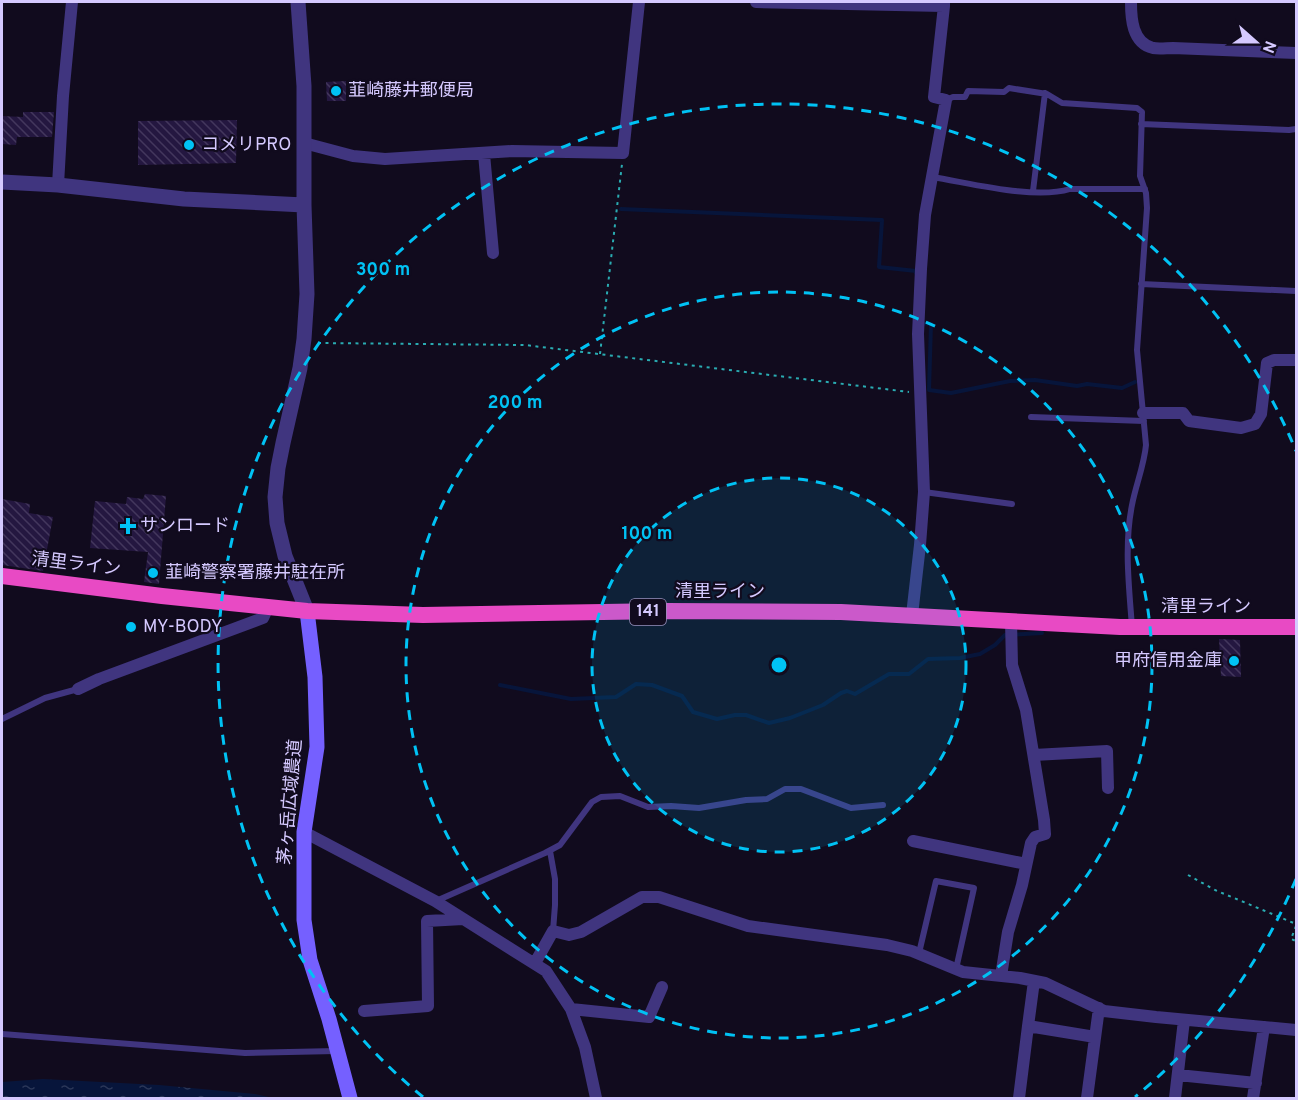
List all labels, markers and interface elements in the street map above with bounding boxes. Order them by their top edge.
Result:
north arrow [1226,12,1286,72]
text: N [1257,38,1280,56]
place label: 韮崎藤井郵便局 [348,80,474,103]
marker: 韮崎藤井郵便局 [329,84,343,98]
place label: コメリPRO [201,134,291,157]
marker: コメリPRO [182,138,196,152]
text: 300 m [356,259,410,282]
text: 200 m [487,392,543,415]
place label: サンロード [140,515,230,538]
marker: サンロード [121,519,135,533]
text: 100 m [621,523,673,546]
street label: 清里ライン [30,548,122,582]
place label: 韮崎警察署藤井駐在所 [165,562,345,585]
marker: 韮崎警察署藤井駐在所 [146,566,160,580]
street label: 清里ライン [675,581,765,604]
street label: 清里ライン [1161,596,1251,619]
road number: 141 [630,599,666,625]
place label: MY-BODY [143,616,222,639]
marker: MY-BODY [124,620,138,634]
place label: 甲府信用金庫 [1114,650,1222,673]
marker: 甲府信用金庫 [1227,654,1241,668]
centre of rings [769,655,789,675]
street label: 茅ヶ岳広域農道 [274,738,308,866]

